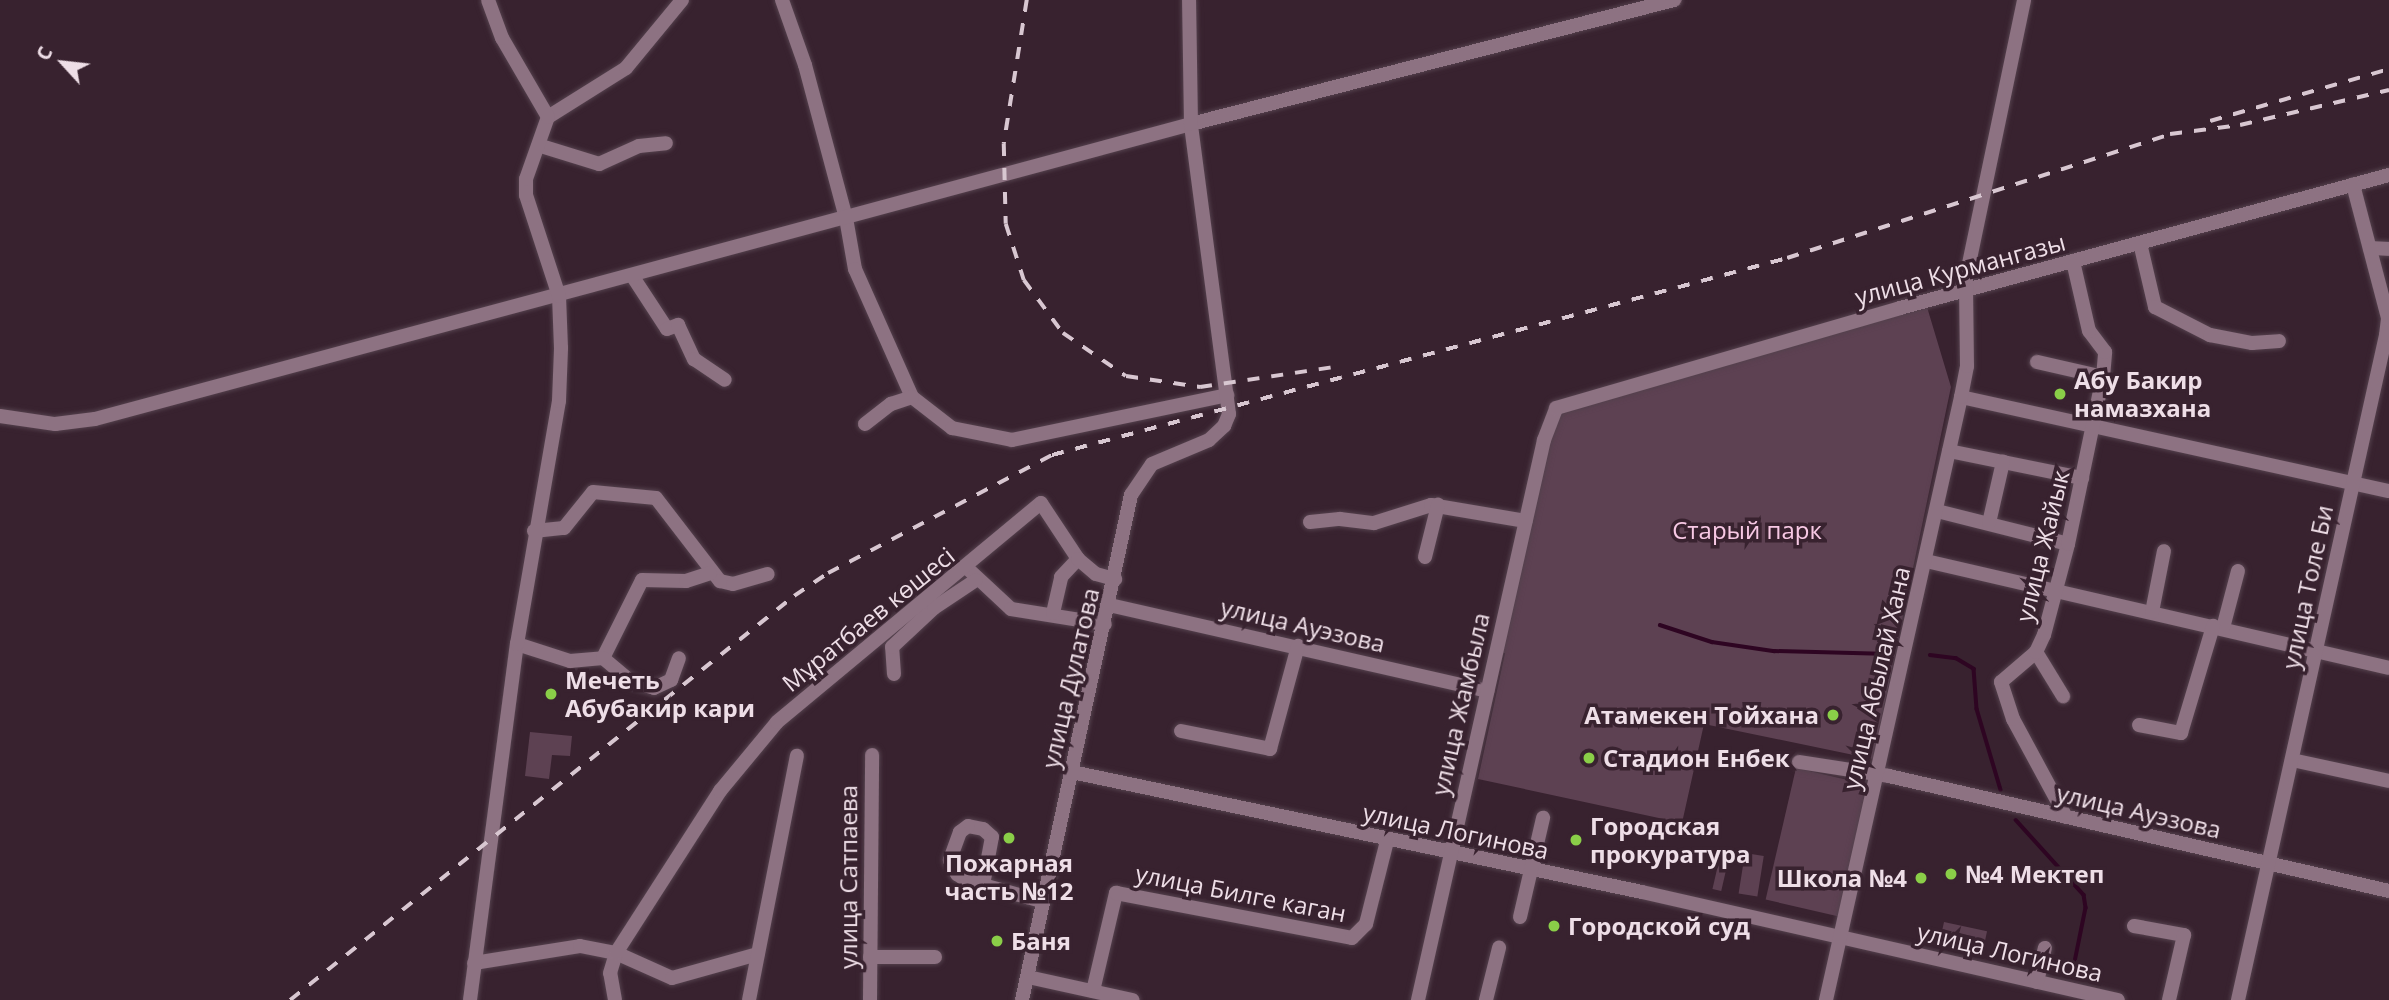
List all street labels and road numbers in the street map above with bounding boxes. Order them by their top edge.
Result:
street label: улица Курмангазы [1852,227,2068,311]
street label: улица Жайык [2009,467,2075,625]
street label: улица Толе Би [2276,503,2338,671]
street label: Мұратбаев көшесі [776,541,960,697]
street label: улица Абылай Хана [1836,564,1916,792]
street label: улица Дулатова [1035,585,1105,771]
street label: улица Ауэзова [1218,592,1388,658]
street label: улица Жамбыла [1425,610,1495,798]
street label: улица Ауэзова [2054,778,2224,844]
street label: улица Сатпаева [834,785,862,969]
street label: улица Логинова [1360,797,1552,865]
street label: улица Билге каган [1133,858,1349,928]
street label: улица Логинова [1915,917,2105,987]

